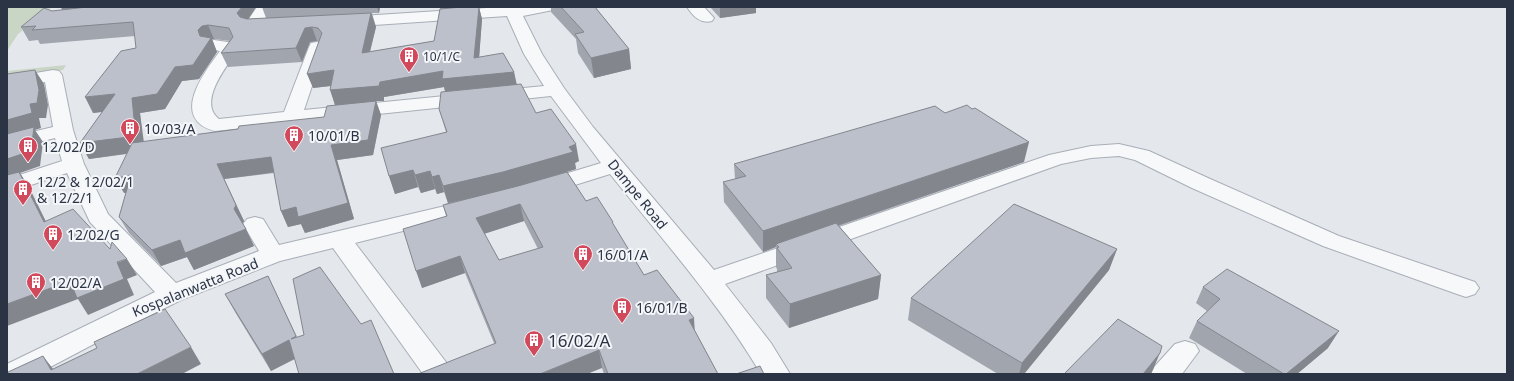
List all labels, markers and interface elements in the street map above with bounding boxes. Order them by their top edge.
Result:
building icon: 10/1/C [398,45,420,73]
place label: 10/1/C [423,48,461,65]
building icon: 10/03/A [119,117,141,145]
place label: 10/03/A [144,119,195,138]
building icon: 10/01/B [283,124,305,152]
place label: 10/01/B [308,126,360,145]
building icon: 12/02/D [17,135,39,163]
place label: 12/02/D [42,137,95,156]
street label: Dampe Road [604,155,672,233]
place label: 12/2 & 12/02/1 & 12/2/1 [37,172,134,207]
building icon: 12/2 & 12/02/1 & 12/2/1 [12,178,34,206]
building icon: 12/02/G [42,223,64,251]
place label: 12/02/G [67,225,120,244]
building icon: 16/01/A [572,243,594,271]
place label: 16/01/A [597,245,648,264]
street label: Kospalanwatta Road [129,253,261,321]
building icon: 12/02/A [25,271,47,299]
place label: 12/02/A [50,273,101,292]
building icon: 16/01/B [611,296,633,324]
place label: 16/01/B [636,298,688,317]
building icon: 16/02/A [523,329,545,357]
place label: 16/02/A [548,329,611,352]

